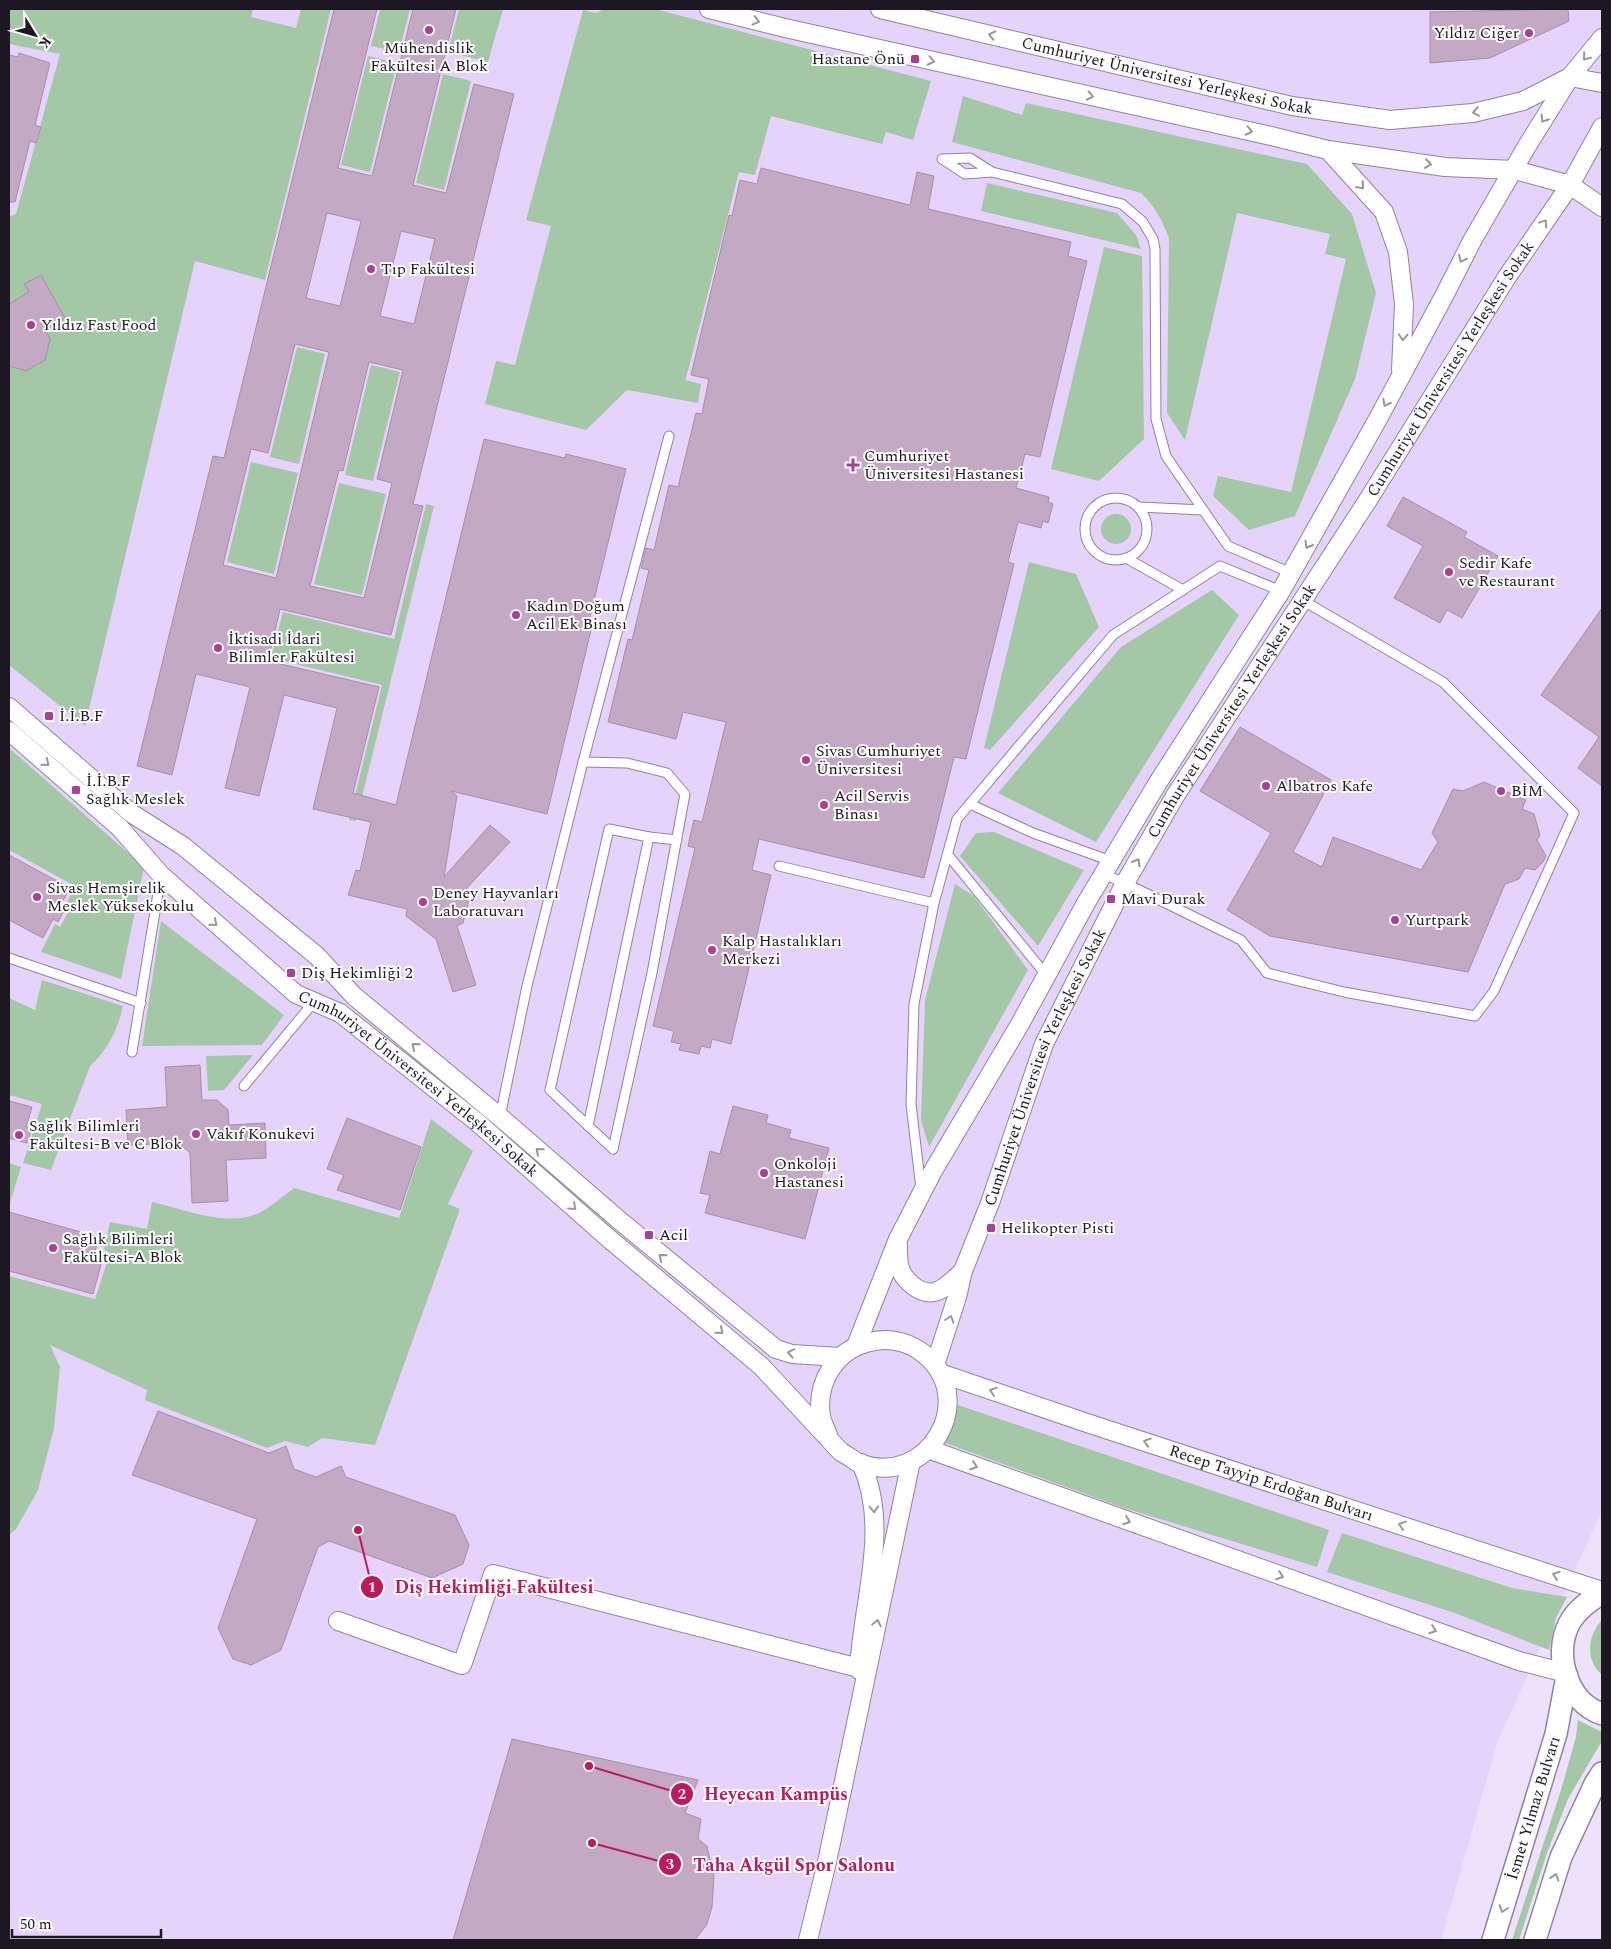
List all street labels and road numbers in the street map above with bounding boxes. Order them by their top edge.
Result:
street label: Cumhuriyet Üniversitesi Yerleşkesi Sokak [1019,31,1314,121]
street label: Cumhuriyet Üniversitesi Yerleşkesi Sokak [1361,236,1540,501]
street label: Cumhuriyet Üniversitesi Yerleşkesi Sokak [1141,579,1322,843]
street label: Cumhuriyet Üniversitesi Yerleşkesi Sokak [978,924,1112,1209]
street label: Cumhuriyet Üniversitesi Yerleşkesi Sokak [294,984,544,1183]
street label: Recep Tayyip Erdoğan Bulvarı [1166,1439,1376,1528]
street label: İsmet Yılmaz Bulvarı [1500,1733,1567,1883]

